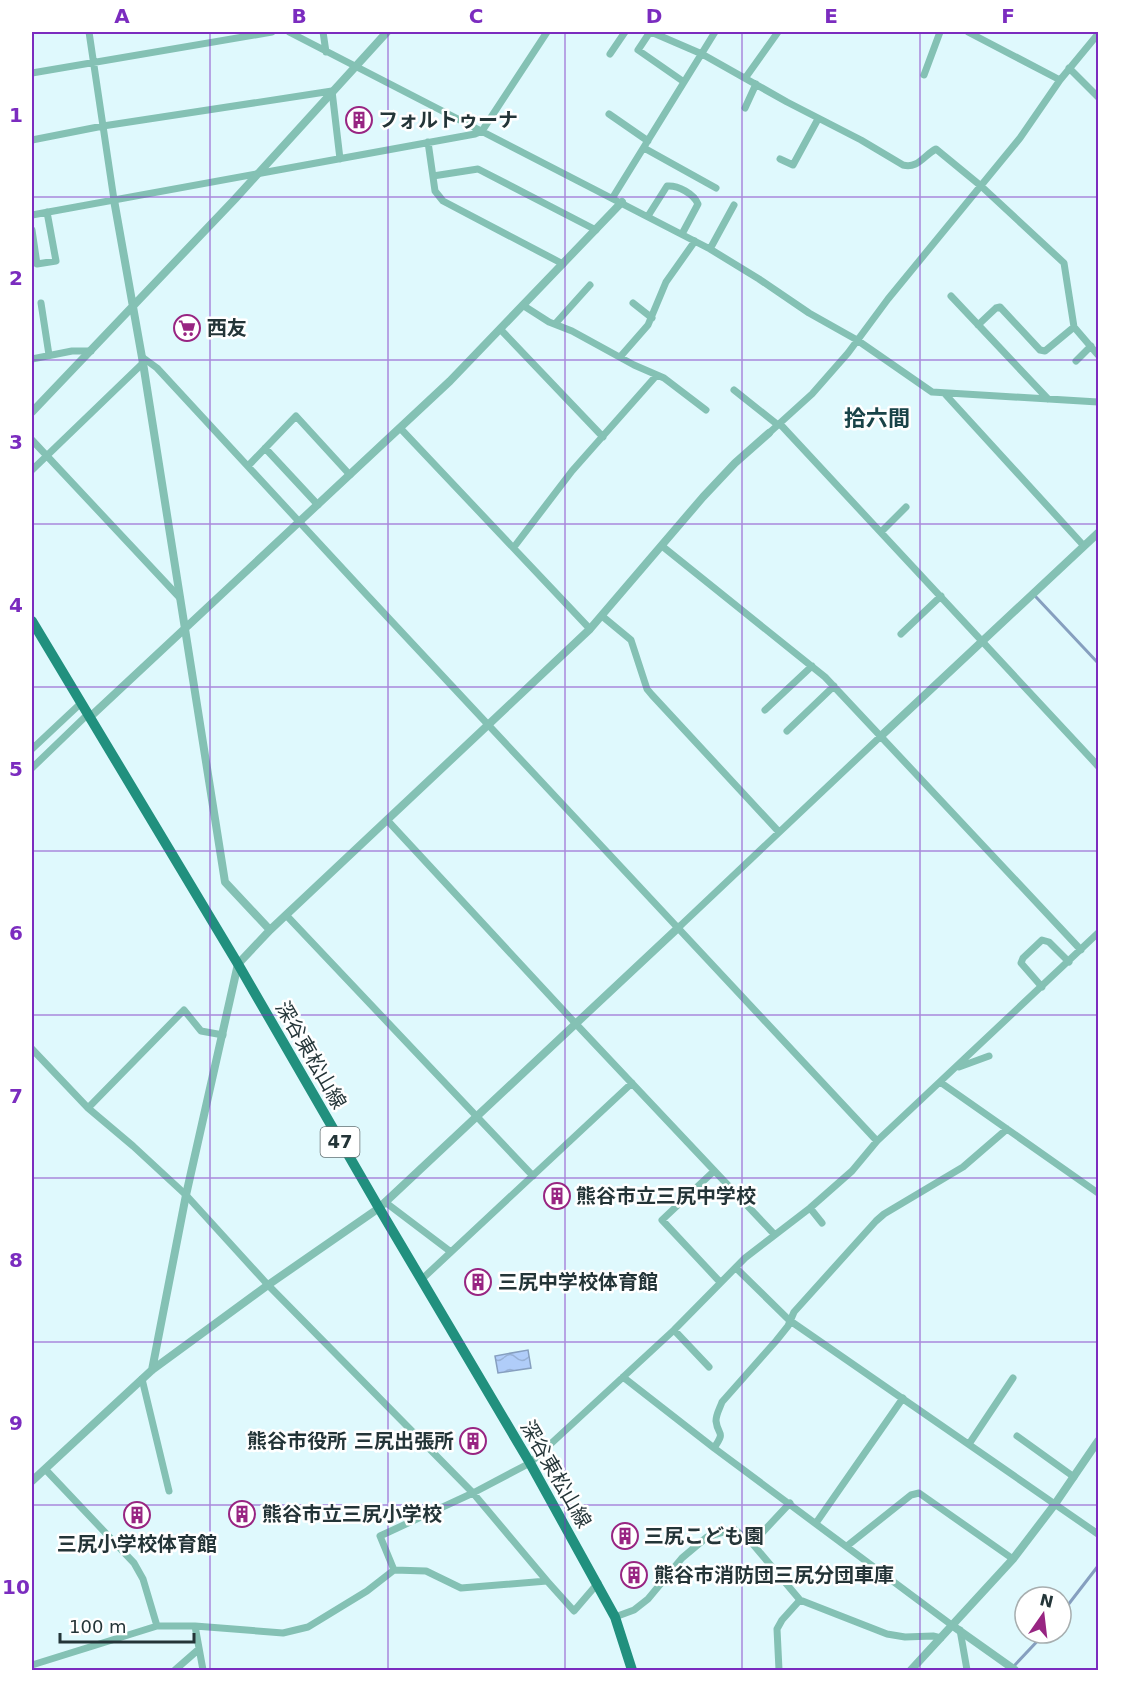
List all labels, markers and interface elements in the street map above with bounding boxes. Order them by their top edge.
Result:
text: A [114,4,130,28]
text: B [291,4,307,28]
text: C [469,4,483,28]
text: D [646,4,662,28]
text: E [824,4,838,28]
text: F [1001,4,1015,28]
text: 1 [9,103,23,127]
building icon: フォルトゥーナ [344,105,374,135]
place label: フォルトゥーナ [378,108,518,132]
text: 2 [9,266,23,290]
supermarket icon: 西友 [172,313,202,343]
place label: 西友 [207,316,247,340]
district label: 拾六間 [844,406,910,431]
text: 3 [9,430,23,454]
text: 4 [9,593,23,617]
text: 5 [9,757,23,781]
text: 6 [9,921,23,945]
street label: 深谷東松山線 [271,997,351,1113]
text: 7 [9,1084,23,1108]
road number: 47 [320,1127,360,1157]
building icon: 熊谷市立三尻中学校 [542,1181,572,1211]
place label: 熊谷市立三尻中学校 [576,1184,756,1208]
text: 8 [9,1248,23,1272]
building icon: 三尻中学校体育館 [463,1267,493,1297]
place label: 三尻中学校体育館 [498,1270,658,1294]
text: 9 [9,1411,23,1435]
street label: 深谷東松山線 [516,1416,596,1532]
building icon: 熊谷市役所 三尻出張所 [458,1426,488,1456]
place label: 熊谷市役所 三尻出張所 [247,1429,454,1453]
building icon: 熊谷市立三尻小学校 [227,1499,257,1529]
building icon: 三尻小学校体育館 [122,1500,152,1530]
place label: 熊谷市立三尻小学校 [262,1502,442,1526]
building icon: 三尻こども園 [610,1521,640,1551]
place label: 三尻こども園 [644,1524,764,1548]
place label: 三尻小学校体育館 [57,1532,217,1556]
building icon: 熊谷市消防団三尻分団車庫 [619,1560,649,1590]
place label: 熊谷市消防団三尻分団車庫 [654,1563,894,1587]
text: 10 [2,1575,30,1599]
north arrow [1013,1585,1073,1645]
text: N [1038,1590,1055,1612]
scale bar [60,1606,194,1644]
text: 100 m [69,1616,127,1637]

